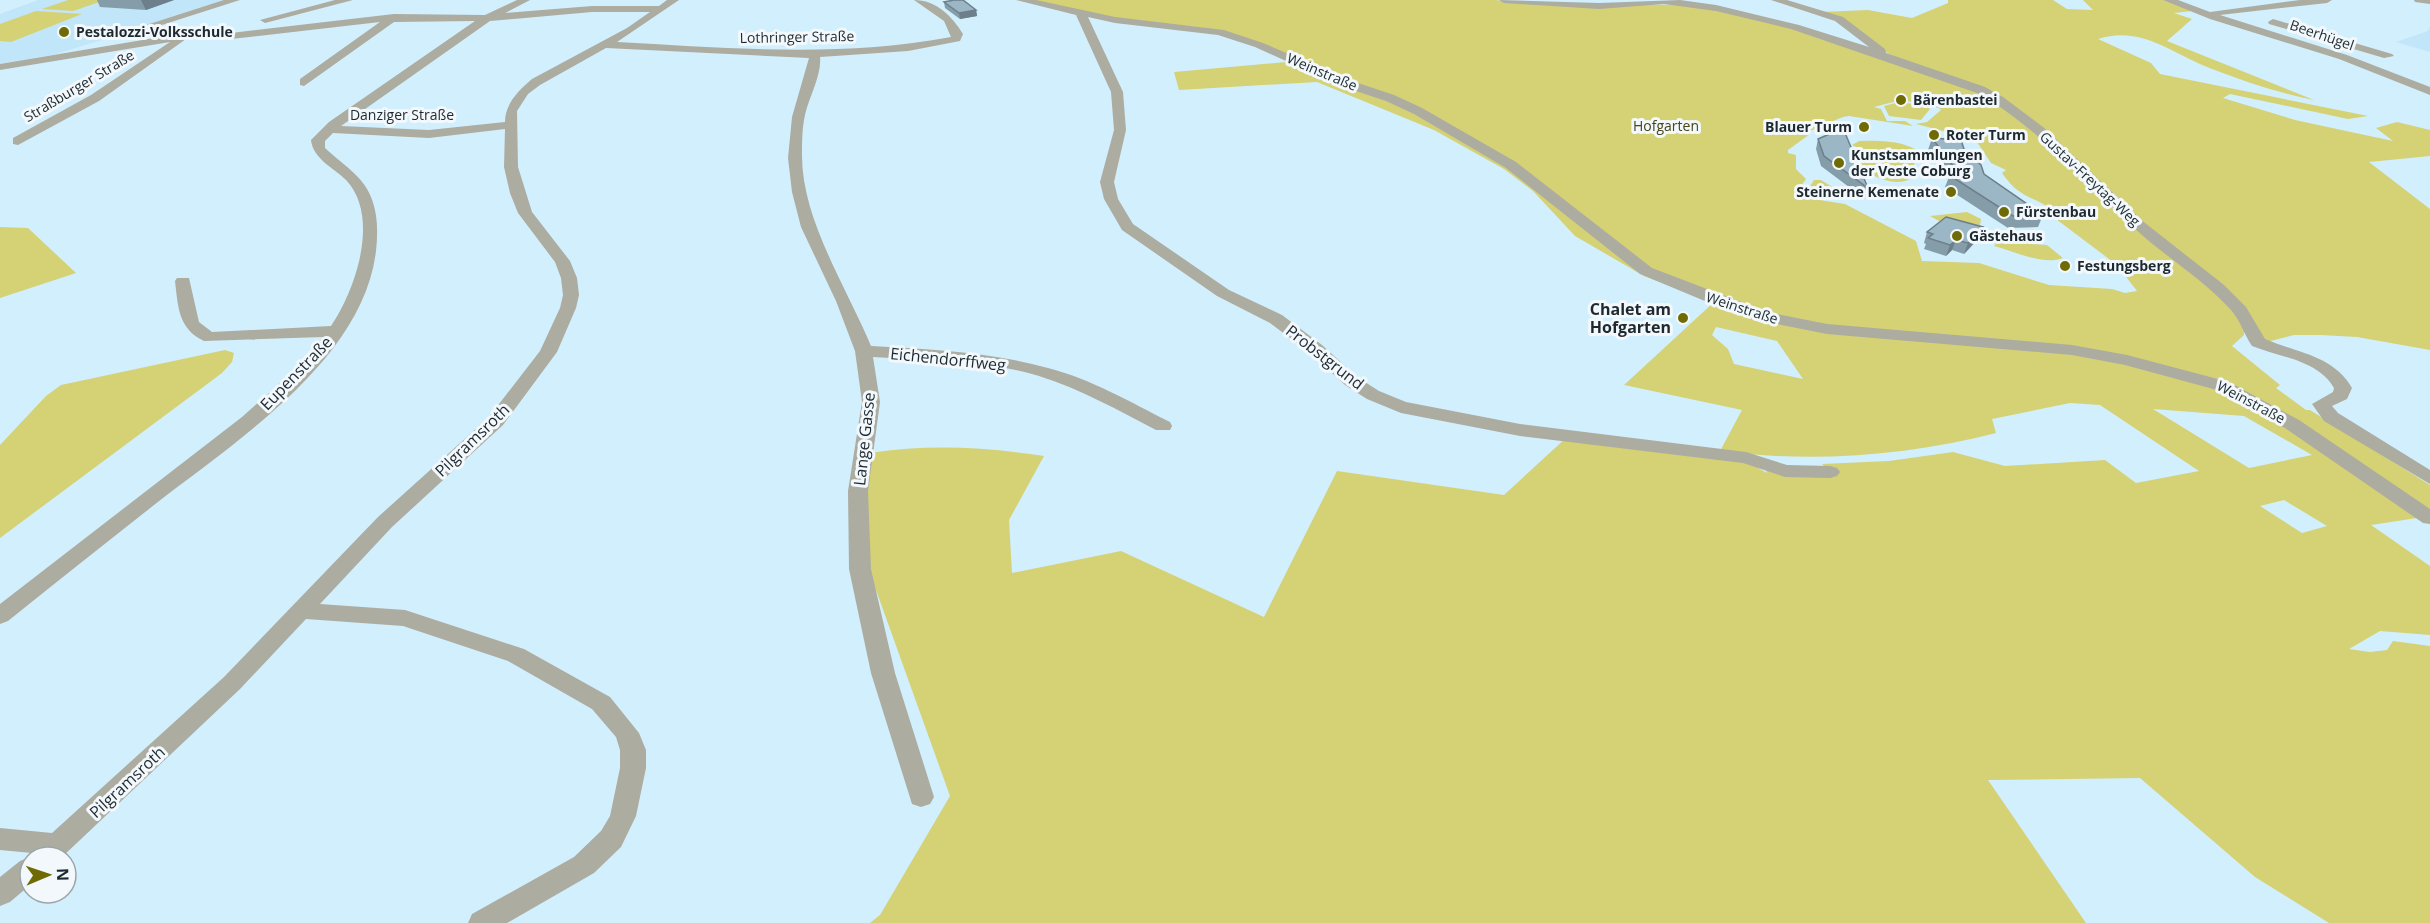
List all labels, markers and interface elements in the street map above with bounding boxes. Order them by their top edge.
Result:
street label: Beerhügel [2288,15,2357,54]
place label: Pestalozzi-Volksschule [76,22,233,41]
marker: Pestalozzi-Volksschule [57,25,71,39]
street label: Lothringer Straße [739,26,855,47]
street label: Straßburger Straße [20,45,137,126]
street label: Weinstraße [1284,48,1360,95]
place label: Bärenbastei [1913,90,1998,109]
marker: Bärenbastei [1894,93,1908,107]
street label: Danziger Straße [350,105,454,124]
park label: Hofgarten [1633,116,1699,135]
place label: Blauer Turm [1765,117,1852,136]
marker: Blauer Turm [1857,120,1871,134]
place label: Roter Turm [1946,125,2026,144]
street label: Gustav-Freytag-Weg [2036,127,2145,230]
marker: Roter Turm [1927,128,1941,142]
place label: Kunstsammlungen der Veste Coburg [1851,145,1983,180]
marker: Kunstsammlungen der Veste Coburg [1832,156,1846,170]
place label: Steinerne Kemenate [1796,182,1939,201]
marker: Steinerne Kemenate [1944,185,1958,199]
place label: Fürstenbau [2016,202,2096,221]
marker: Fürstenbau [1997,205,2011,219]
place label: Gästehaus [1969,226,2043,245]
marker: Gästehaus [1950,229,1964,243]
place label: Festungsberg [2077,256,2171,275]
marker: Festungsberg [2058,259,2072,273]
street label: Weinstraße [1704,287,1781,328]
place label: Chalet am Hofgarten [1590,298,1671,338]
marker: Chalet am Hofgarten [1676,311,1690,325]
street label: Probstgrund [1281,320,1369,394]
street label: Eupenstraße [255,331,337,415]
street label: Eichendorffweg [889,342,1007,376]
street label: Weinstraße [2214,376,2289,428]
street label: Lange Gasse [848,391,880,487]
street label: Pilgramsroth [430,399,514,481]
street label: Pilgramsroth [84,741,170,823]
north arrow [18,845,78,905]
text: N [52,868,74,881]

